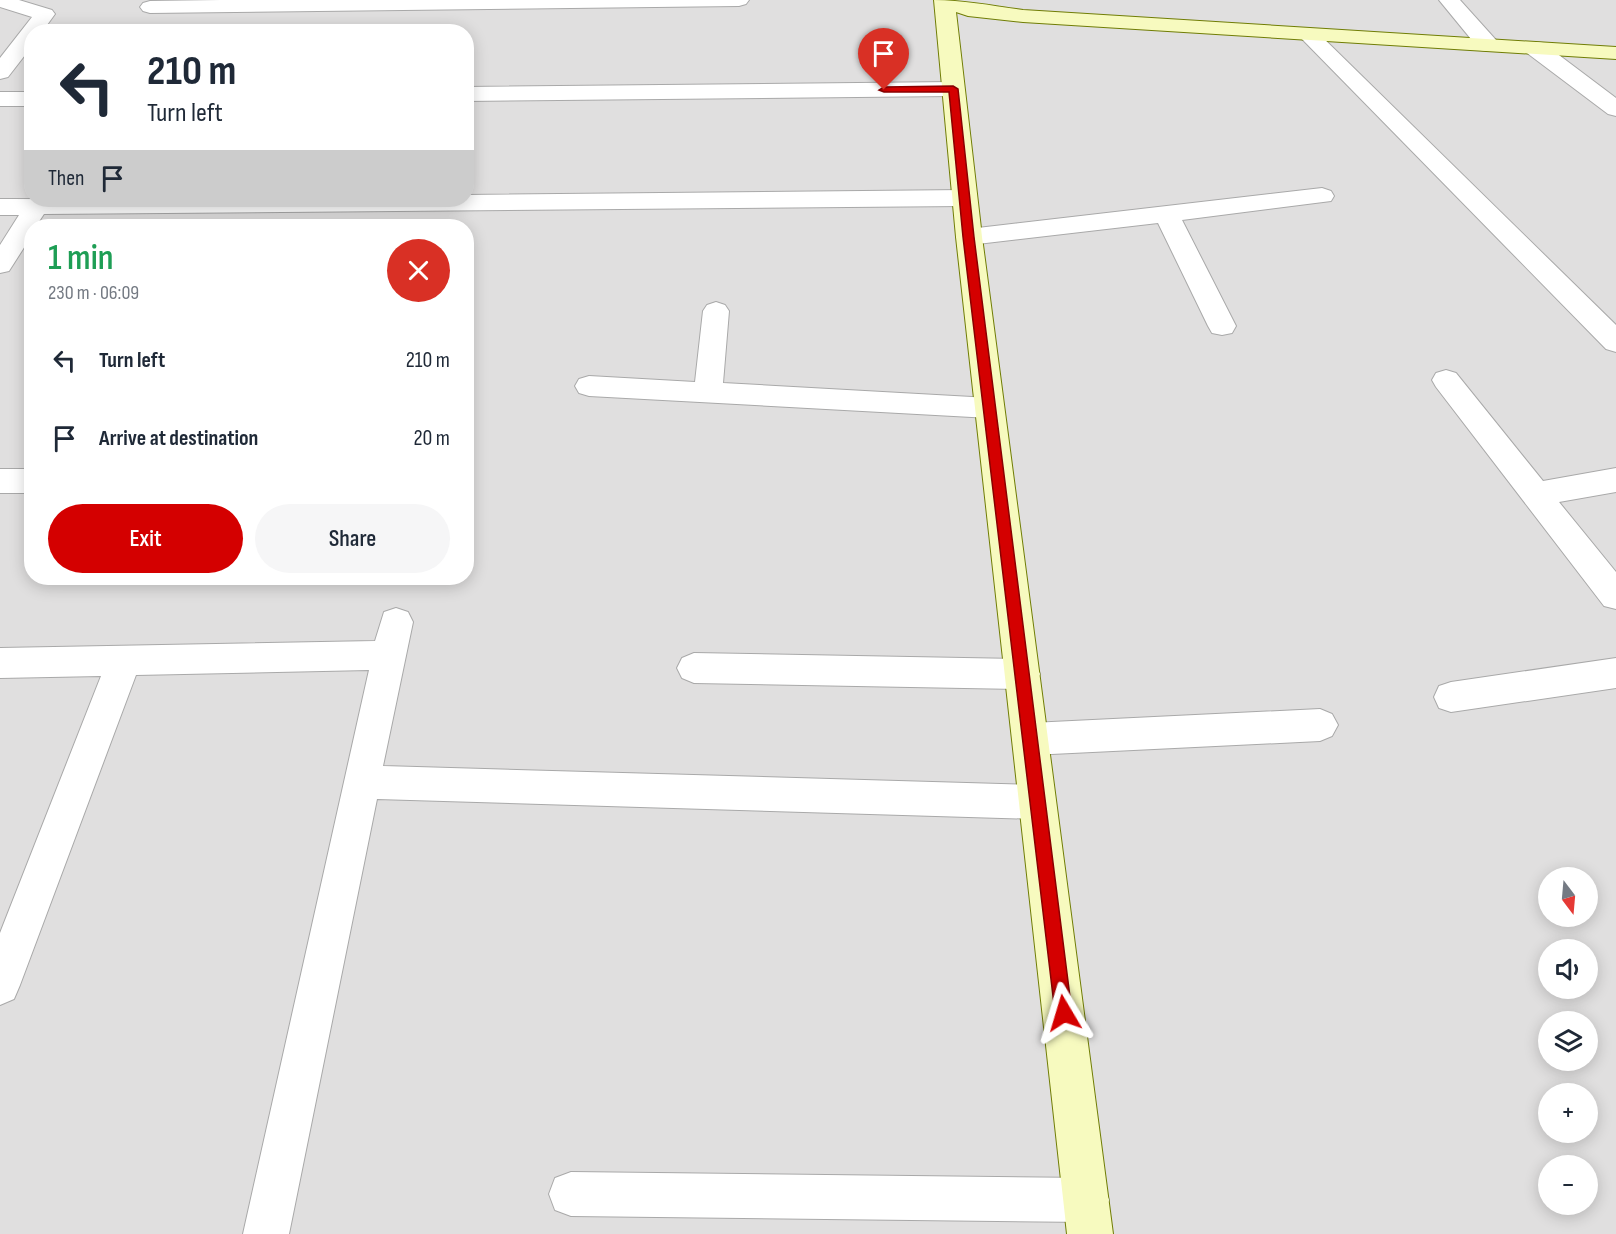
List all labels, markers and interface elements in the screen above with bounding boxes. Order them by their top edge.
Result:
pin [858,28,909,90]
icon: arrive [867,37,900,70]
text: 210 m [147,46,236,97]
icon: left [48,48,126,126]
text: Turn left [147,97,223,129]
icon: arrive [96,162,129,195]
text: Then [48,165,84,192]
text: 1 min [48,237,113,280]
button: close [387,239,450,302]
text: 230 m · 06:09 [48,281,139,305]
icon: left [48,344,81,377]
text: Turn left [99,347,165,374]
text: 210 m [406,347,450,374]
icon: arrive [48,422,81,455]
text: Arrive at destination [99,425,258,452]
text: 20 m [414,425,450,452]
button: Exit [48,504,243,573]
button: Share [255,504,450,573]
north arrow [1538,867,1598,927]
map controls [1538,867,1598,1215]
button: sound [1538,939,1598,999]
position arrow [1032,981,1096,1045]
button: layers [1538,1011,1598,1071]
button: + [1538,1083,1598,1143]
button: − [1538,1155,1598,1215]

